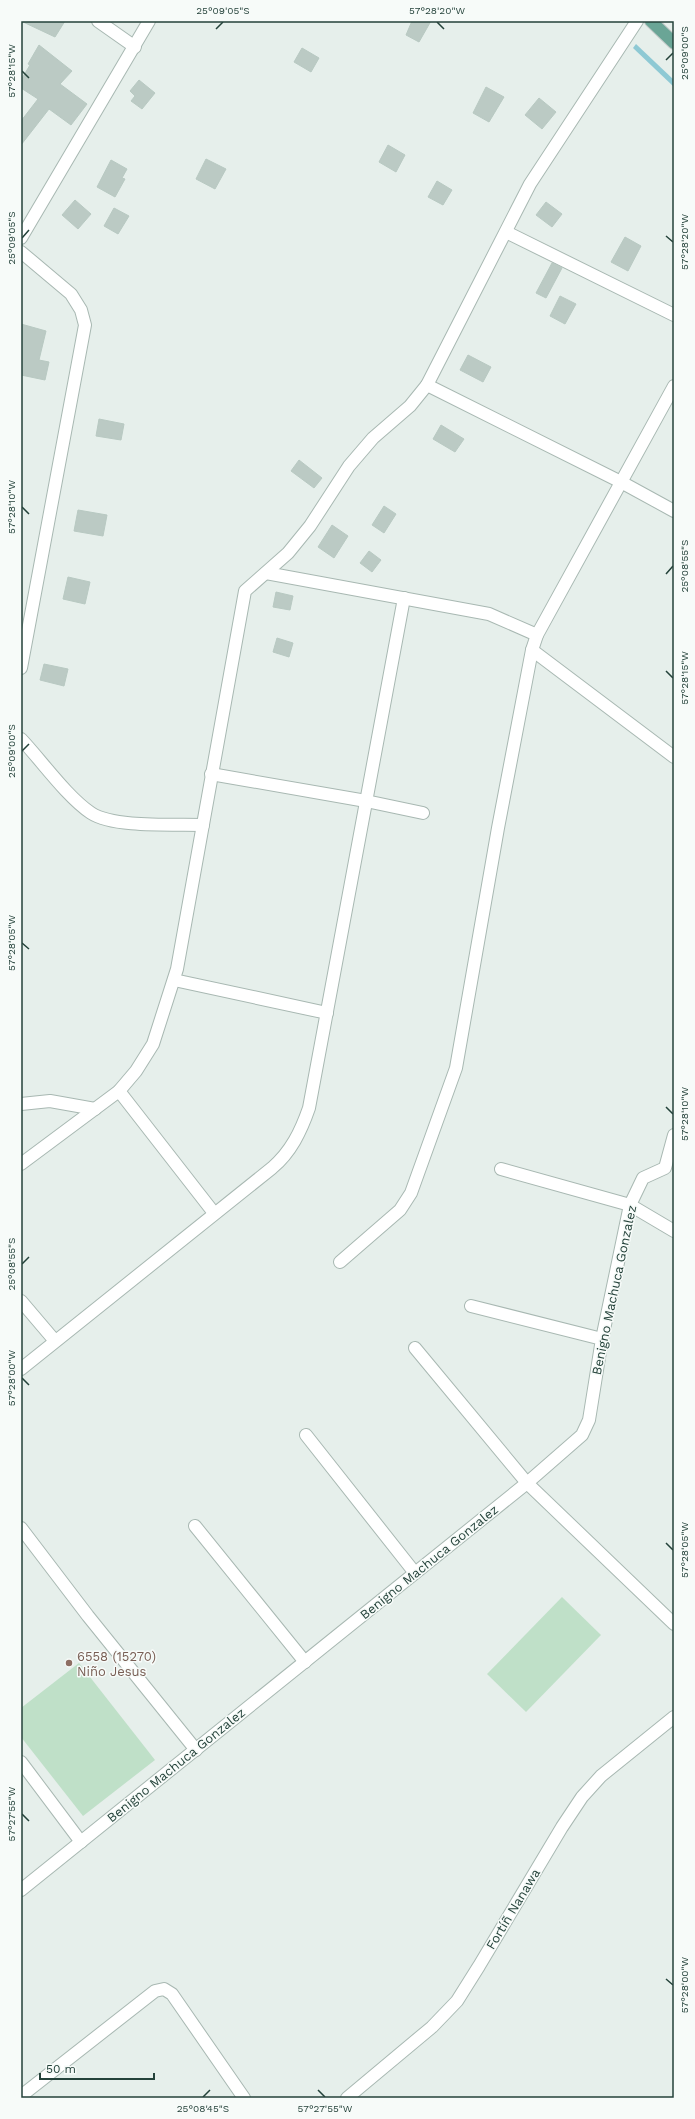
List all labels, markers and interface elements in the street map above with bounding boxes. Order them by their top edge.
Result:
text: 25°09'05"S [196,5,250,16]
text: 57°28'20"W [409,5,465,16]
text: 25°09'00"S [679,26,690,80]
text: 57°28'15"W [6,44,17,98]
text: 25°09'05"S [6,211,17,265]
text: 57°28'20"W [679,214,690,270]
text: 57°28'10"W [6,480,17,534]
text: 25°08'55"S [679,539,690,593]
text: 57°28'15"W [679,651,690,705]
text: 25°09'00"S [6,724,17,778]
text: 57°28'05"W [6,915,17,971]
text: 57°28'10"W [679,1087,690,1141]
street label: Benigno Machuca Gonzalez [589,1204,639,1376]
text: 25°08'55"S [6,1237,17,1291]
text: 57°28'00"W [6,1349,17,1406]
street label: Benigno Machuca Gonzalez [357,1502,501,1622]
text: 57°28'05"W [679,1522,690,1578]
place label: 6558 (15270) Niño Jesus [77,1649,156,1679]
marker: 6558 (15270) Niño Jesus [64,1658,74,1668]
street label: Benigno Machuca Gonzalez [104,1705,248,1825]
text: 57°27'55"W [6,1786,17,1841]
street label: Fortíñ Nanawa [483,1865,543,1952]
text: 57°28'00"W [679,1956,690,2013]
scale bar [40,2055,154,2081]
text: 50 m [46,2062,76,2076]
text: 25°08'45"S [177,2103,229,2114]
text: 57°27'55"W [298,2103,353,2114]

